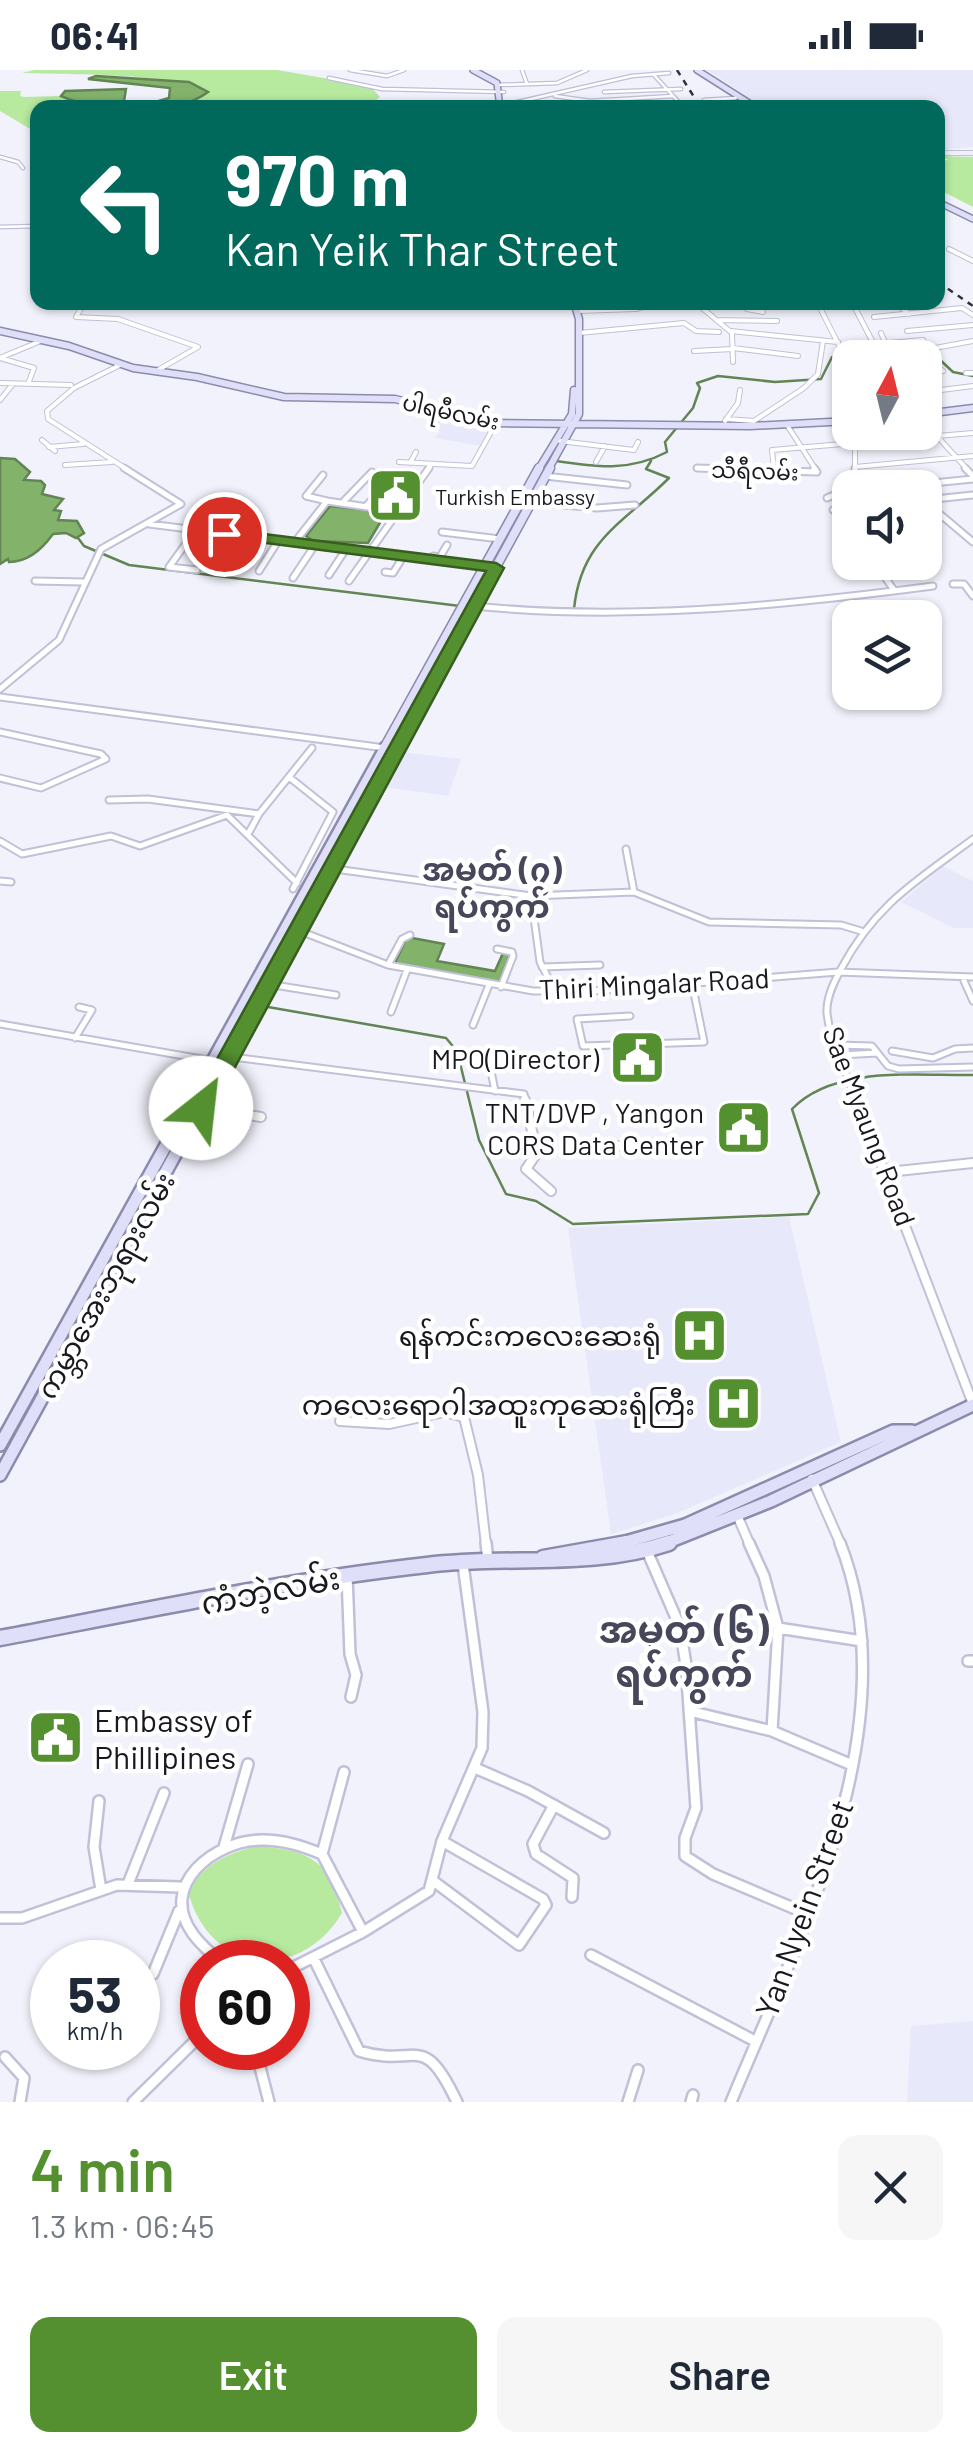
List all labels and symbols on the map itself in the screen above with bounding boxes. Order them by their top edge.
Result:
north arrow [832,340,942,450]
street label: ပါရမီလမ်း [399,387,502,440]
street label: သီရီလမ်း [711,454,799,491]
public building icon: Turkish Embassy [366,466,426,526]
place label: Turkish Embassy [435,483,595,509]
pin [182,492,267,577]
district label: အမှတ် (၇) ရပ်ကွက် [422,848,563,933]
street label: Thiri Mingalar Road [538,960,770,1006]
street label: Sae Myaung Road [816,1022,924,1230]
public building icon: MPO(Director) [608,1028,668,1088]
place label: MPO(Director) [431,1041,600,1075]
position arrow [149,1056,253,1160]
place label: TNT/DVP , Yangon CORS Data Center [485,1095,704,1161]
public building icon: TNT/DVP , Yangon CORS Data Center [713,1098,773,1158]
street label: ကမ္ဘာအေးဘုရားလမ်း [29,1166,187,1407]
hospital icon: ရန်ကင်းကလေးဆေးရုံ [670,1305,730,1365]
place label: ရန်ကင်းကလေးဆေးရုံ [399,1318,661,1359]
hospital icon: ကလေးရောဂါအထူးကုဆေးရုံကြီး [704,1374,764,1434]
place label: ကလေးရောဂါအထူးကုဆေးရုံကြီး [302,1387,695,1428]
street label: ကံဘဲ့လမ်း [197,1555,344,1626]
district label: အမှတ် (၆) ရပ်ကွက် [599,1604,770,1705]
place label: Embassy of Phillipines [94,1700,253,1775]
public building icon: Embassy of Phillipines [25,1707,85,1767]
street label: Yan Nyein Street [746,1794,860,2022]
speed limit sign: 60 [180,1940,310,2070]

